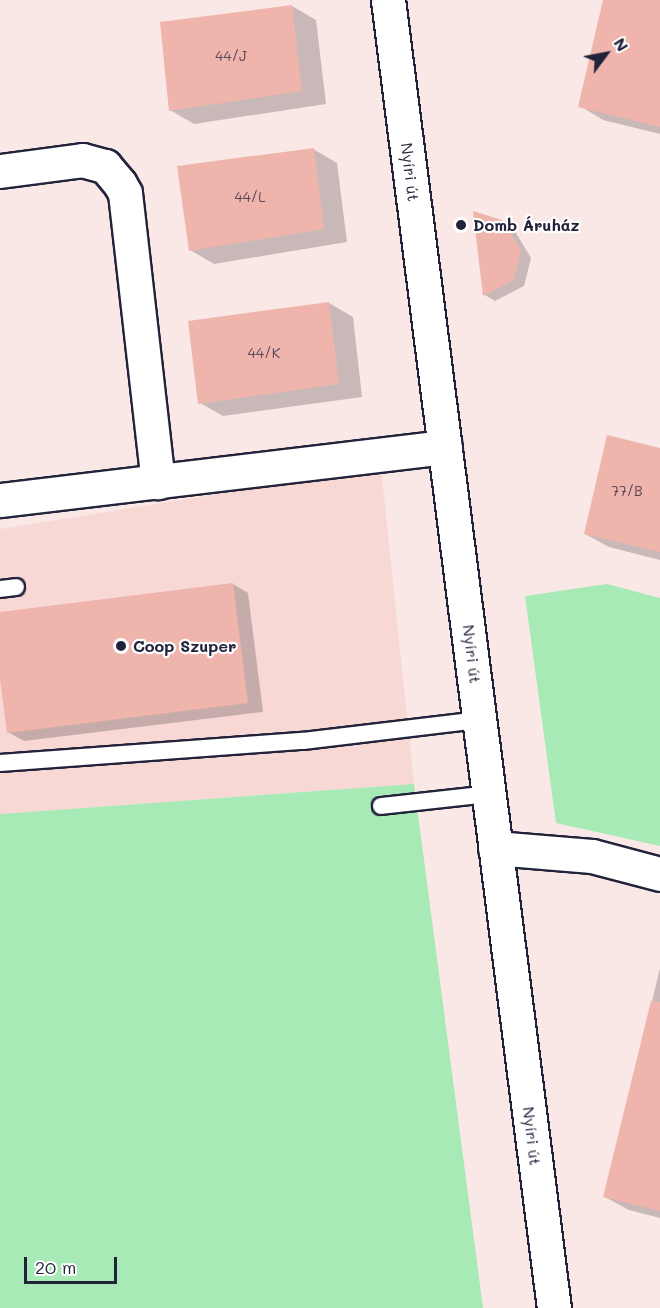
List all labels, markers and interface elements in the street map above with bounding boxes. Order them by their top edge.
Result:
north arrow [576,24,636,84]
text: N [610,33,634,55]
house number: 44/J [215,48,247,64]
street label: Nyíri út [397,142,423,202]
house number: 44/L [234,189,266,205]
place label: Domb Áruház [473,215,580,235]
marker: Domb Áruház [454,218,468,232]
house number: 44/K [248,345,280,361]
house number: 77/B [611,483,643,499]
street label: Nyíri út [459,624,485,684]
place label: Coop Szuper [133,636,236,656]
marker: Coop Szuper [114,639,128,653]
street label: Nyíri út [519,1106,545,1166]
scale bar [27,1245,120,1283]
text: 20 m [35,1255,76,1279]

